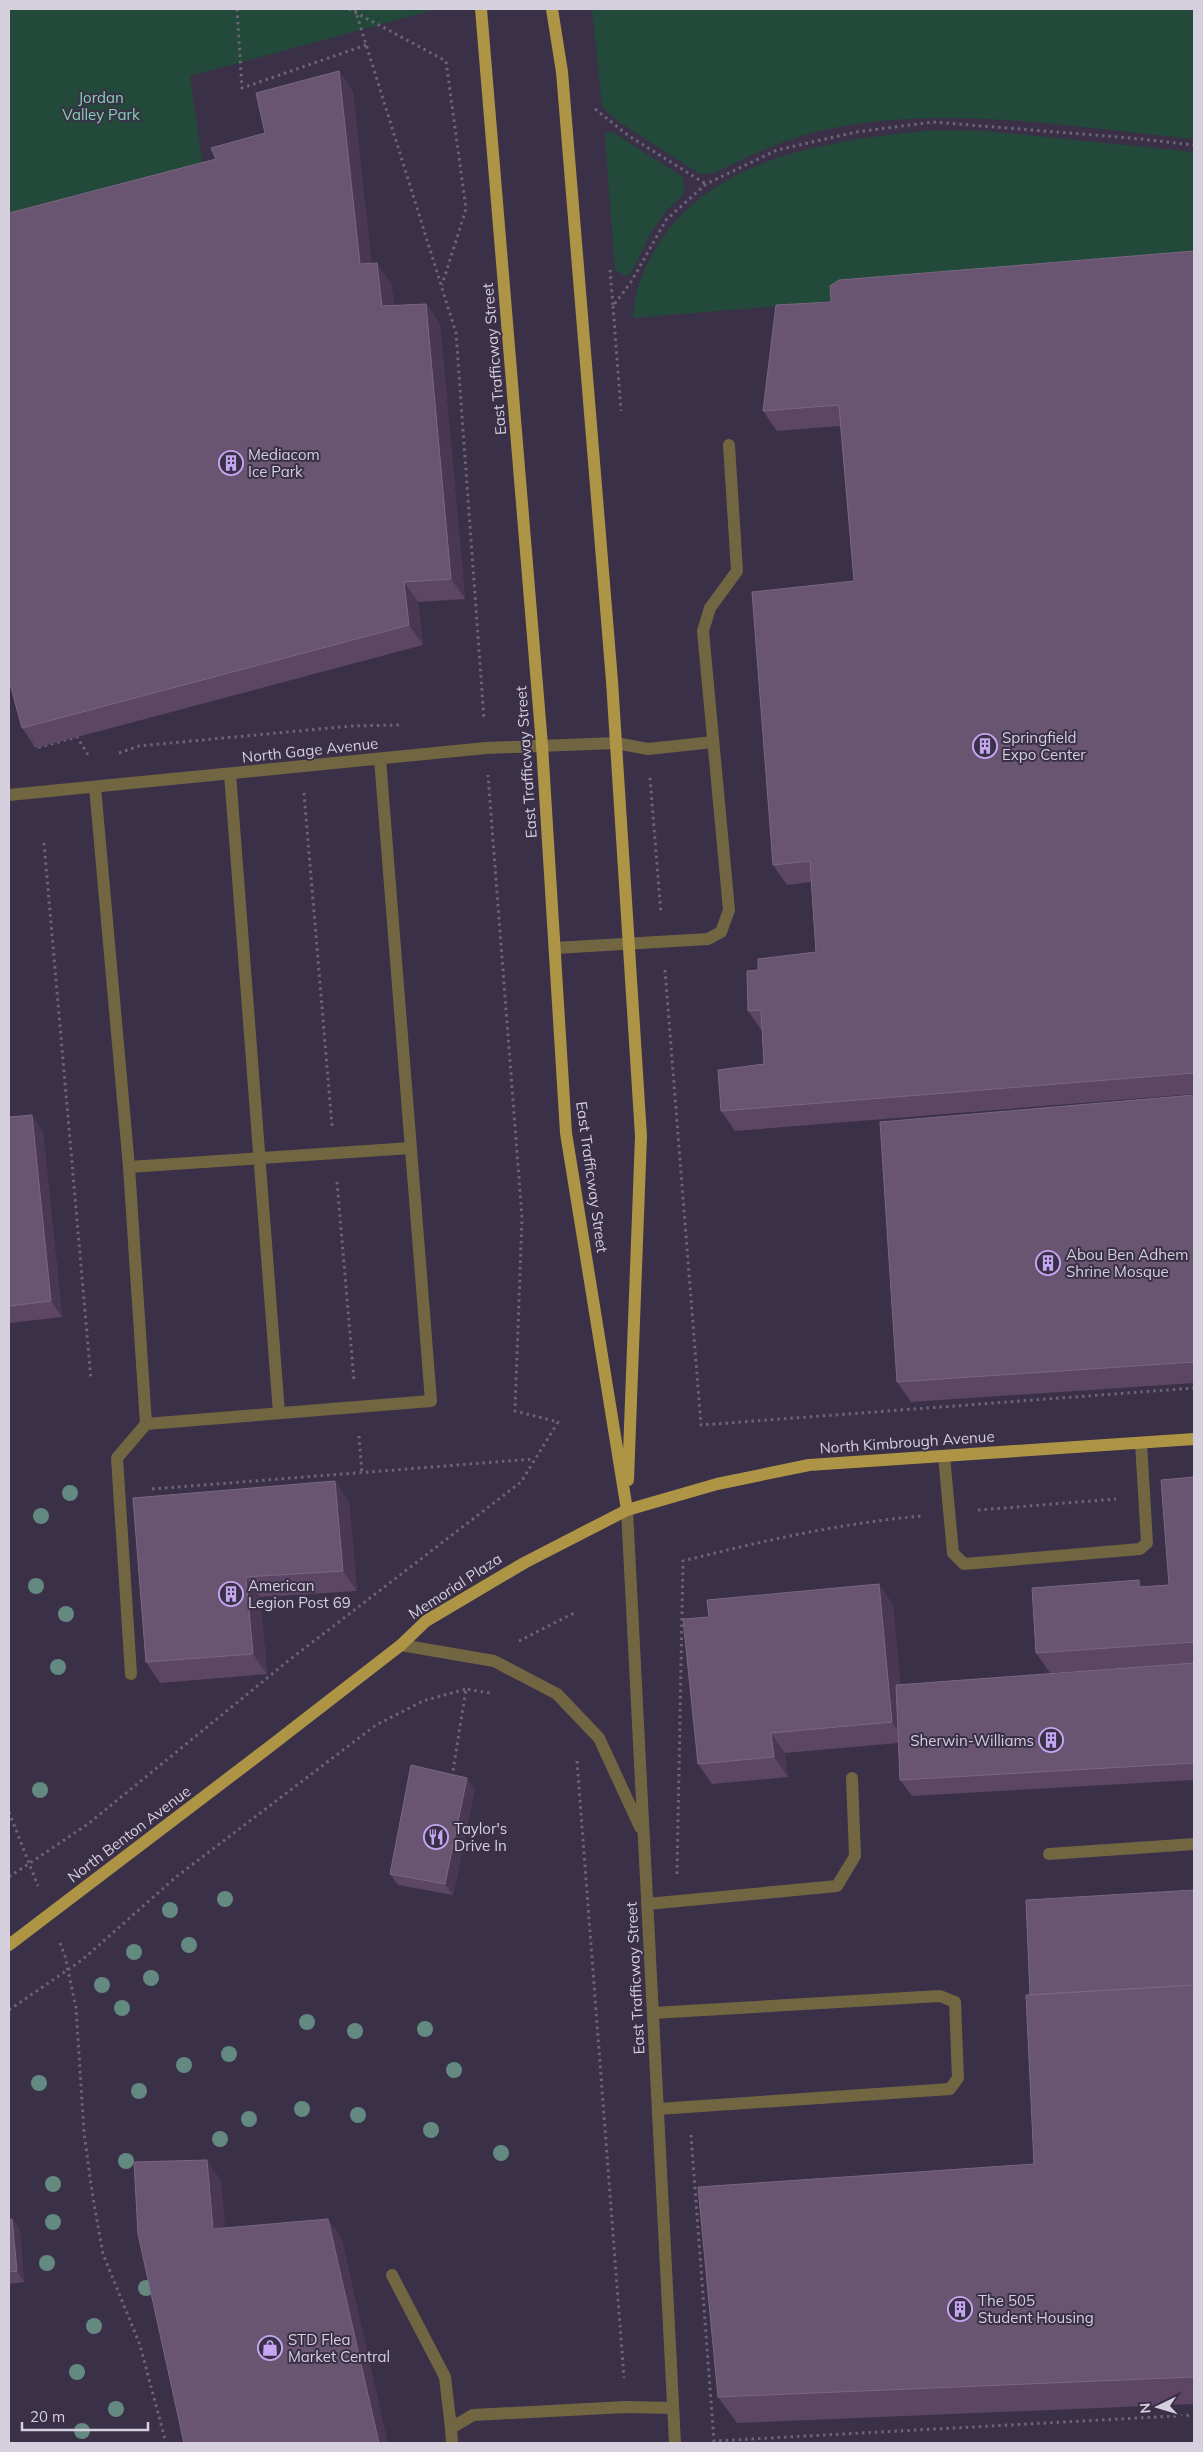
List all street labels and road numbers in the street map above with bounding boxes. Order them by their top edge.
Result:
street label: East Trafficway Street [478,282,510,436]
street label: East Trafficway Street [511,685,541,839]
street label: North Gage Avenue [241,733,379,767]
street label: East Trafficway Street [572,1100,612,1254]
street label: North Kimbrough Avenue [819,1426,995,1458]
street label: Memorial Plaza [405,1549,505,1623]
street label: North Benton Avenue [64,1781,194,1887]
street label: East Trafficway Street [622,1901,648,2055]

